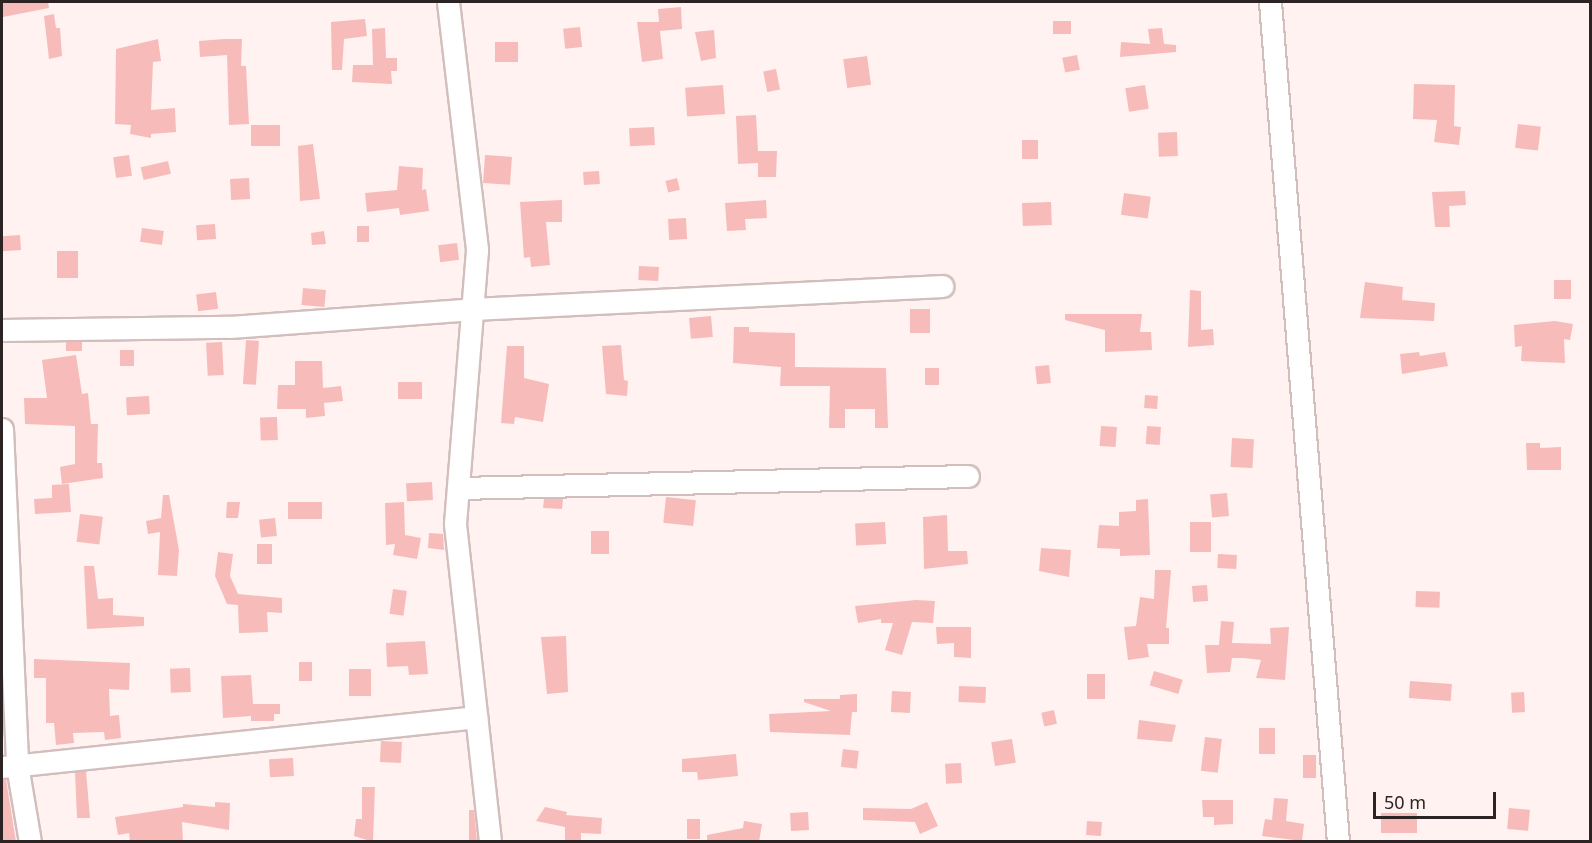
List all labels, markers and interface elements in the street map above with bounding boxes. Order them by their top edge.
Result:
scale bar [1376,780,1499,818]
text: 50 m [1384,790,1426,814]

